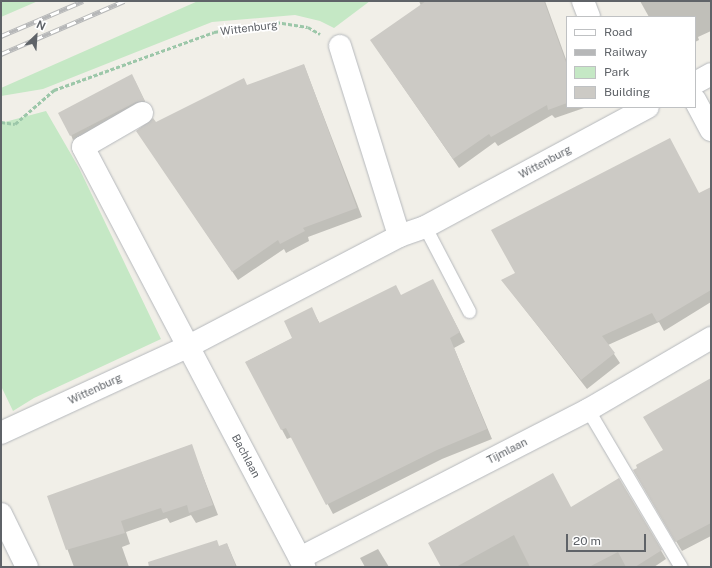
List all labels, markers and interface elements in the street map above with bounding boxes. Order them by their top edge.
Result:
north arrow [16,16,56,56]
legend [566,16,696,108]
text: N [35,18,48,32]
street label: Wittenburg [220,18,278,38]
text: Road [604,25,632,39]
text: Railway [604,45,647,59]
text: Park [604,65,630,79]
text: Building [604,85,650,99]
street label: Wittenburg [516,143,574,181]
street label: Wittenburg [66,371,124,407]
street label: Bachlaan [229,432,263,480]
street label: Tijmlaan [485,435,529,467]
scale bar [568,526,648,552]
text: 20 m [573,534,601,548]

